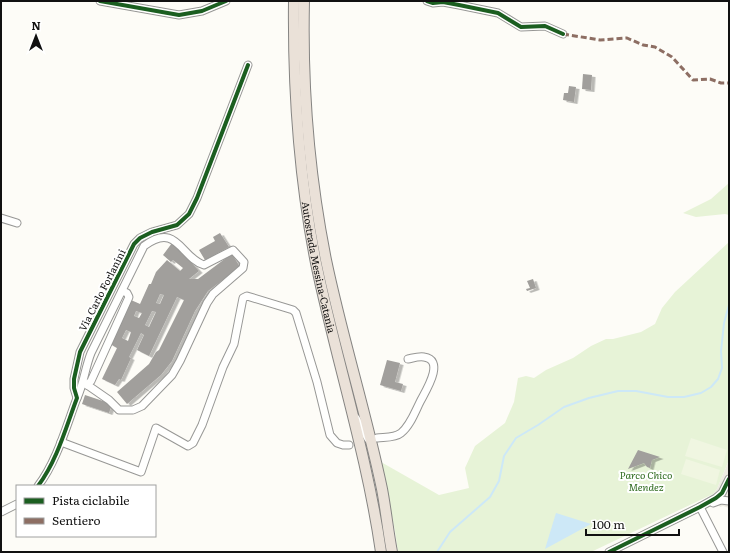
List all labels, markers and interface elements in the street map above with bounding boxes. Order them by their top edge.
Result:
north arrow [16,16,56,56]
text: N [31,17,41,33]
street label: Autostrada Messina-Catania [299,200,340,335]
street label: Via Carlo Forlanini [74,246,129,333]
park label: Parco Chico Mendez [620,467,672,494]
legend [16,485,156,537]
text: Pista ciclabile [52,491,130,509]
text: Sentiero [52,511,100,529]
scale bar [586,511,679,537]
text: 100 m [592,515,625,533]

